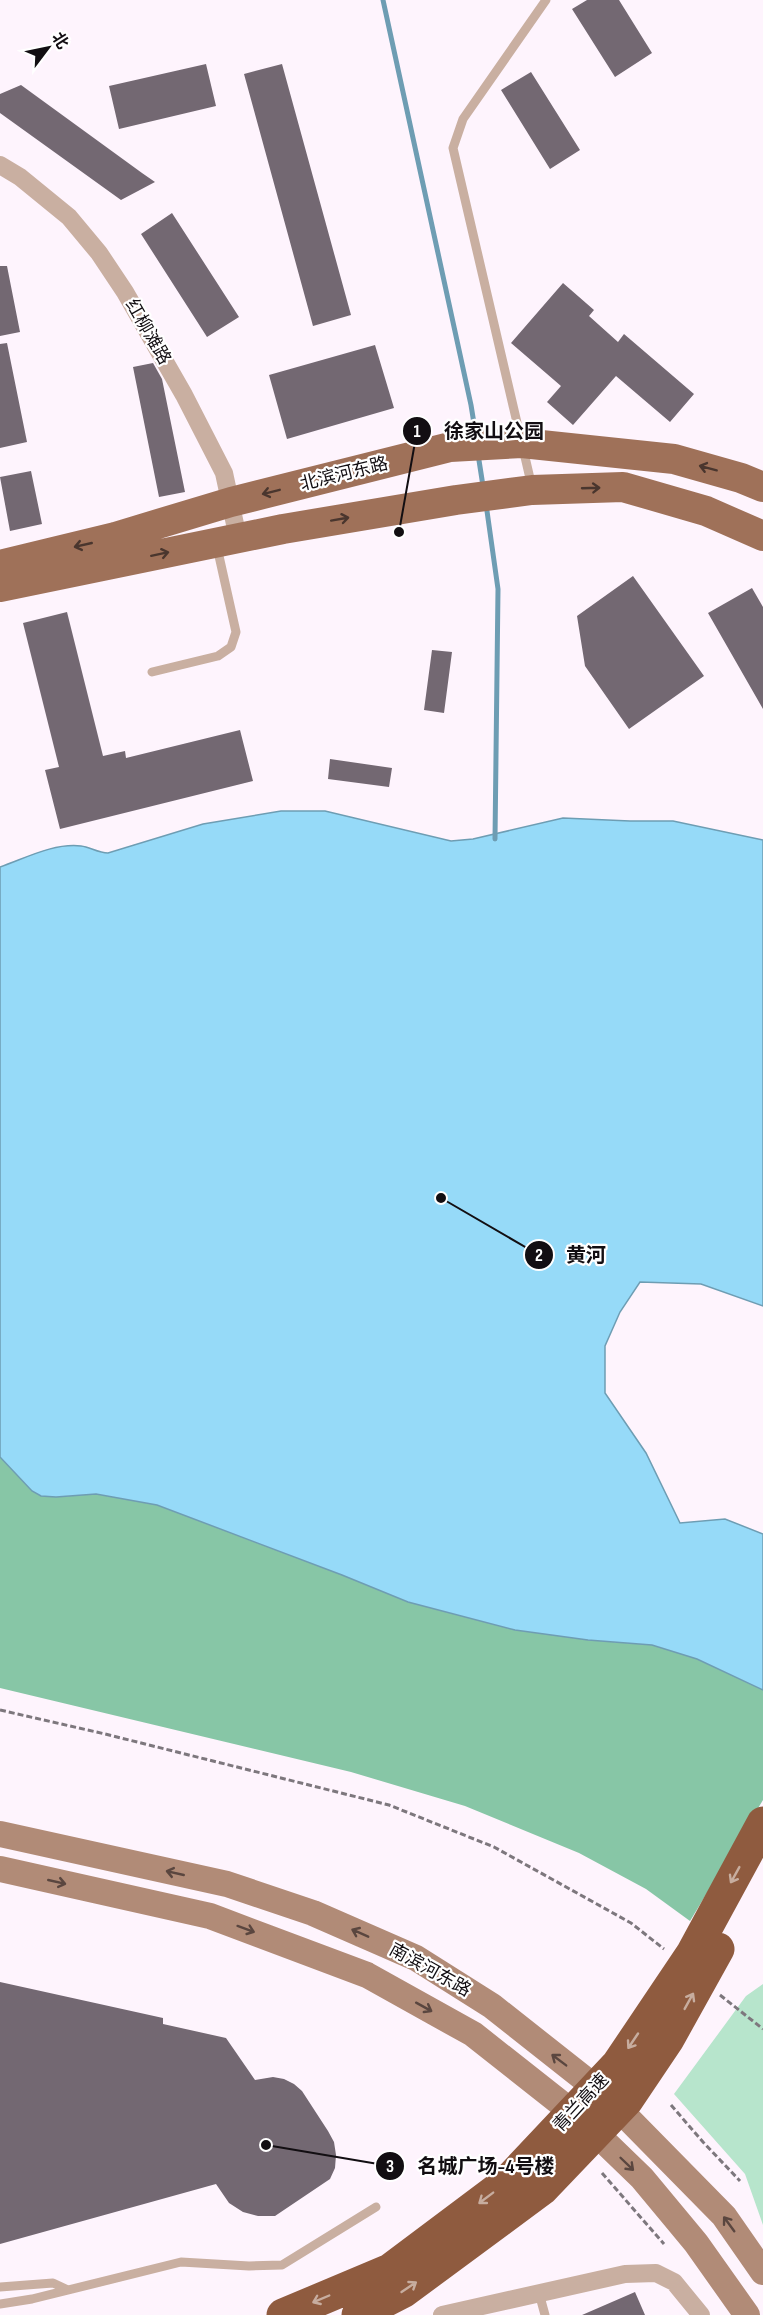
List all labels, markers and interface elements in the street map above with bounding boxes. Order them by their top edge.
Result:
north arrow [18,18,78,78]
text: 北 [47,29,72,53]
street label: 红柳滩路 [121,296,175,368]
callout: 徐家山公园 [402,412,556,450]
text: 徐家山公园 [444,420,544,444]
text: 1 [413,421,421,442]
street label: 北滨河东路 [298,453,390,495]
one-way arrow [699,462,718,474]
one-way arrow [580,482,600,493]
one-way arrow [262,487,281,498]
one-way arrow [330,514,350,525]
one-way arrow [74,539,93,551]
one-way arrow [150,548,169,559]
callout: 黄河 [524,1236,618,1274]
text: 黄河 [566,1244,606,1268]
text: 2 [535,1245,543,1266]
one-way arrow [729,1866,741,1883]
one-way arrow [166,1867,185,1878]
one-way arrow [47,1877,66,1888]
one-way arrow [236,1924,255,1935]
one-way arrow [351,1927,369,1938]
street label: 南滨河东路 [386,1939,474,2001]
one-way arrow [683,1993,695,2010]
one-way arrow [415,2002,433,2013]
one-way arrow [627,2032,639,2049]
one-way arrow [551,2054,567,2067]
street label: 青兰高速 [549,2070,613,2136]
callout: 名城广场-4号楼 [375,2147,566,2185]
text: 名城广场-4号楼 [418,2155,554,2179]
text: 3 [386,2156,394,2177]
one-way arrow [620,2157,635,2171]
one-way arrow [478,2191,494,2204]
one-way arrow [723,2217,735,2233]
one-way arrow [401,2281,417,2293]
one-way arrow [312,2294,330,2305]

